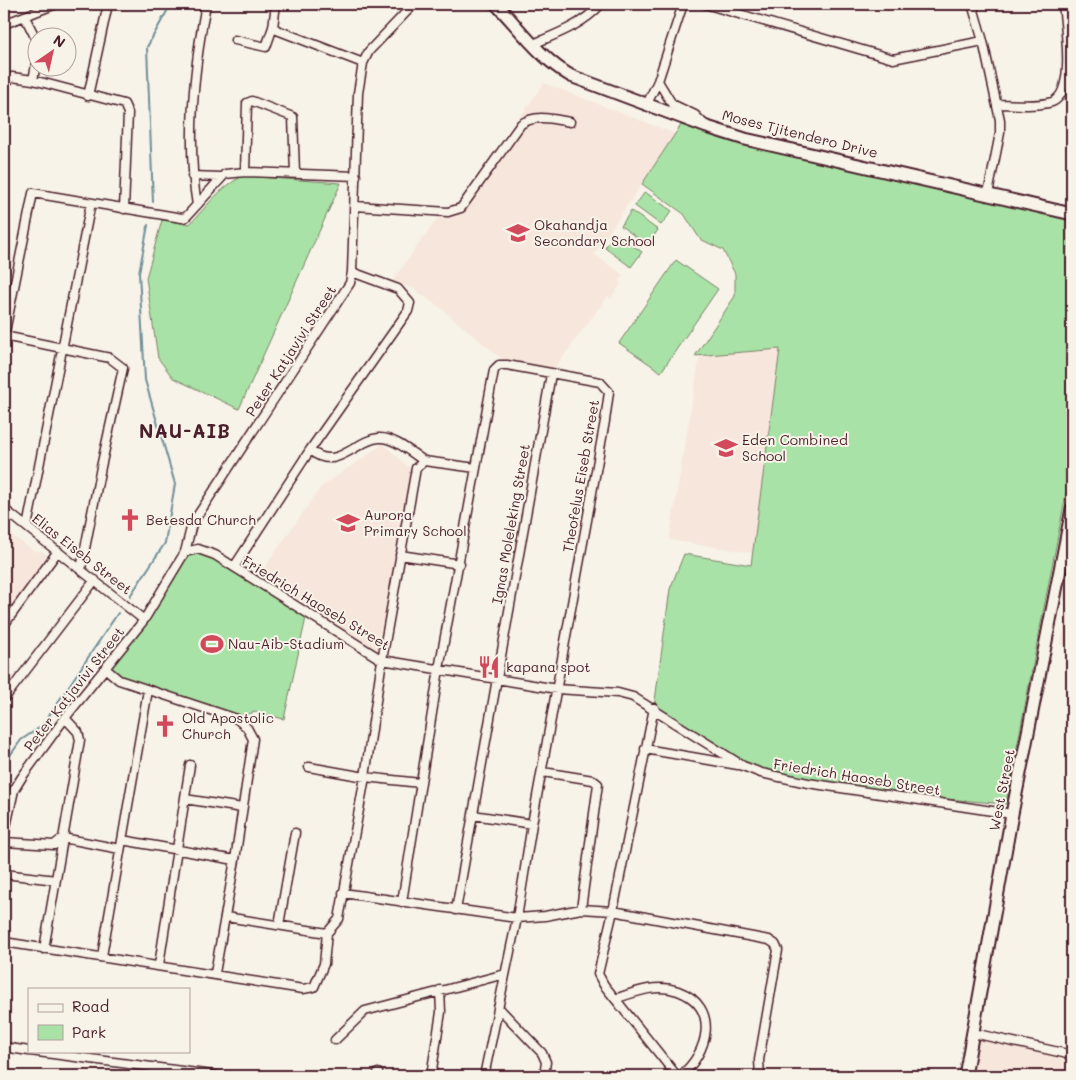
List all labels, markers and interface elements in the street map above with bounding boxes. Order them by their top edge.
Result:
north arrow [28,28,78,78]
text: N [50,30,69,52]
street label: Moses Tjitendero Drive [720,105,880,162]
place label: Okahandja Secondary School [534,215,655,250]
school or university icon: Okahandja Secondary School [505,220,531,246]
street label: Peter Katjavivi Street [241,281,340,420]
street label: Theofelus Eiseb Street [558,398,603,554]
district label: NAU-AIB [139,418,231,443]
place label: Eden Combined School [742,430,848,465]
school or university icon: Eden Combined School [713,435,739,461]
street label: Ignas Moleleking Street [487,442,534,606]
place label: Aurora Primary School [364,505,467,540]
church icon: Betesda Church [117,507,143,533]
street label: Elias Eiseb Street [29,509,136,599]
place label: Betesda Church [146,510,256,529]
school or university icon: Aurora Primary School [335,510,361,536]
street label: Friedrich Haoseb Street [239,551,394,654]
street label: Peter Katjavivi Street [19,623,128,755]
sports icon: Nau-Aib-Stadium [199,631,225,657]
place label: Nau-Aib-Stadium [228,634,344,653]
restaurant icon: kapana spot [476,654,502,680]
place label: kapana spot [506,657,590,676]
place label: Old Apostolic Church [182,708,274,743]
church icon: Old Apostolic Church [152,713,178,739]
street label: West Street [984,747,1019,832]
street label: Friedrich Haoseb Street [772,754,942,799]
legend [28,988,190,1052]
text: Road [72,996,109,1016]
text: Park [72,1022,106,1042]

